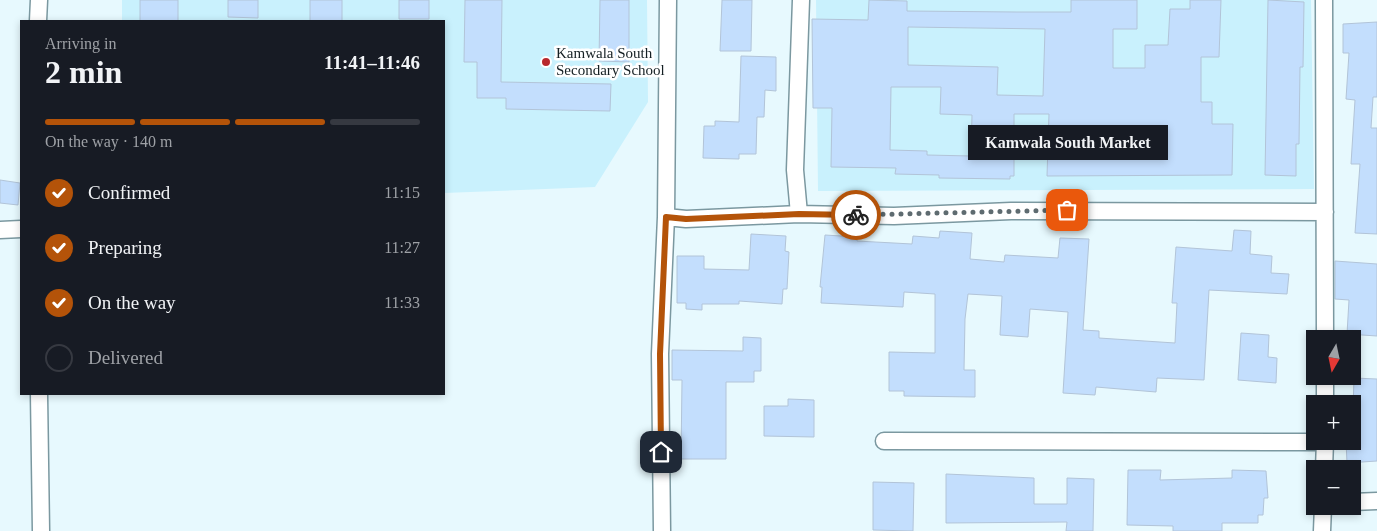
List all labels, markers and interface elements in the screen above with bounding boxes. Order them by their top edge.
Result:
text: Arriving in [45,35,117,52]
place label: Kamwala South Secondary School [556,45,665,78]
text: 11:41–11:46 [324,52,420,73]
text: 2 min [45,54,122,90]
marker: Kamwala South Secondary School [540,56,552,68]
callout: Kamwala South Market [967,125,1167,160]
text: On the way · 140 m [45,133,173,150]
text: Kamwala South Market [985,134,1151,151]
icon: check [45,179,73,207]
text: Confirmed [88,182,170,203]
text: 11:15 [384,184,420,201]
pin [1046,189,1088,231]
courier [831,190,881,240]
icon: bag [1053,196,1081,224]
icon: bike [842,201,870,229]
icon: check [45,234,73,262]
text: Preparing [88,237,162,258]
text: 11:27 [384,239,420,256]
icon: check [45,289,73,317]
text: On the way [88,292,176,313]
text: 11:33 [384,294,420,311]
north arrow [1306,330,1361,385]
map controls [1306,330,1361,515]
text: Delivered [88,347,163,368]
button: + [1306,395,1361,450]
pin [640,431,682,473]
icon: home [647,438,675,466]
button: − [1306,460,1361,515]

